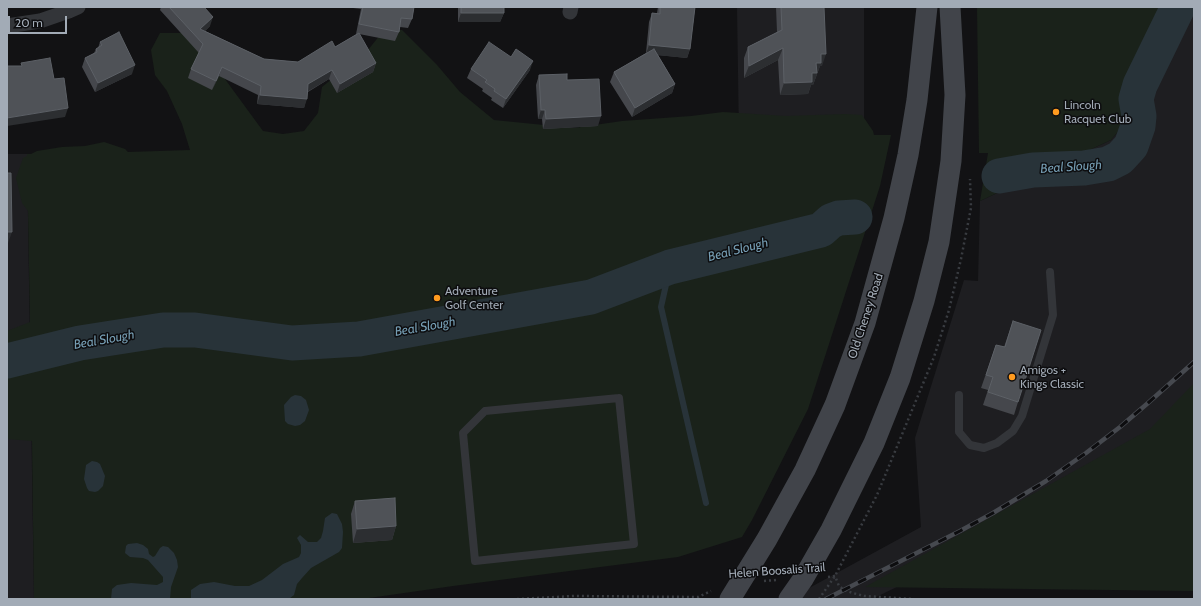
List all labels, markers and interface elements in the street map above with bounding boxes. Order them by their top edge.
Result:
scale bar [10,8,69,34]
text: 20 m [15,15,43,30]
place label: Lincoln Racquet Club [1064,98,1131,126]
marker: Lincoln Racquet Club [1051,107,1061,117]
water label: Beal Slough [1040,157,1102,177]
water label: Beal Slough [706,235,770,265]
street label: Old Cheney Road [845,271,887,361]
place label: Adventure Golf Center [445,284,503,312]
marker: Adventure Golf Center [432,293,442,303]
water label: Beal Slough [393,314,457,340]
water label: Beal Slough [72,327,136,353]
place label: Amigos + Kings Classic [1020,363,1084,391]
marker: Amigos + Kings Classic [1007,372,1017,382]
street label: Helen Boosalis Trail [728,560,826,582]

